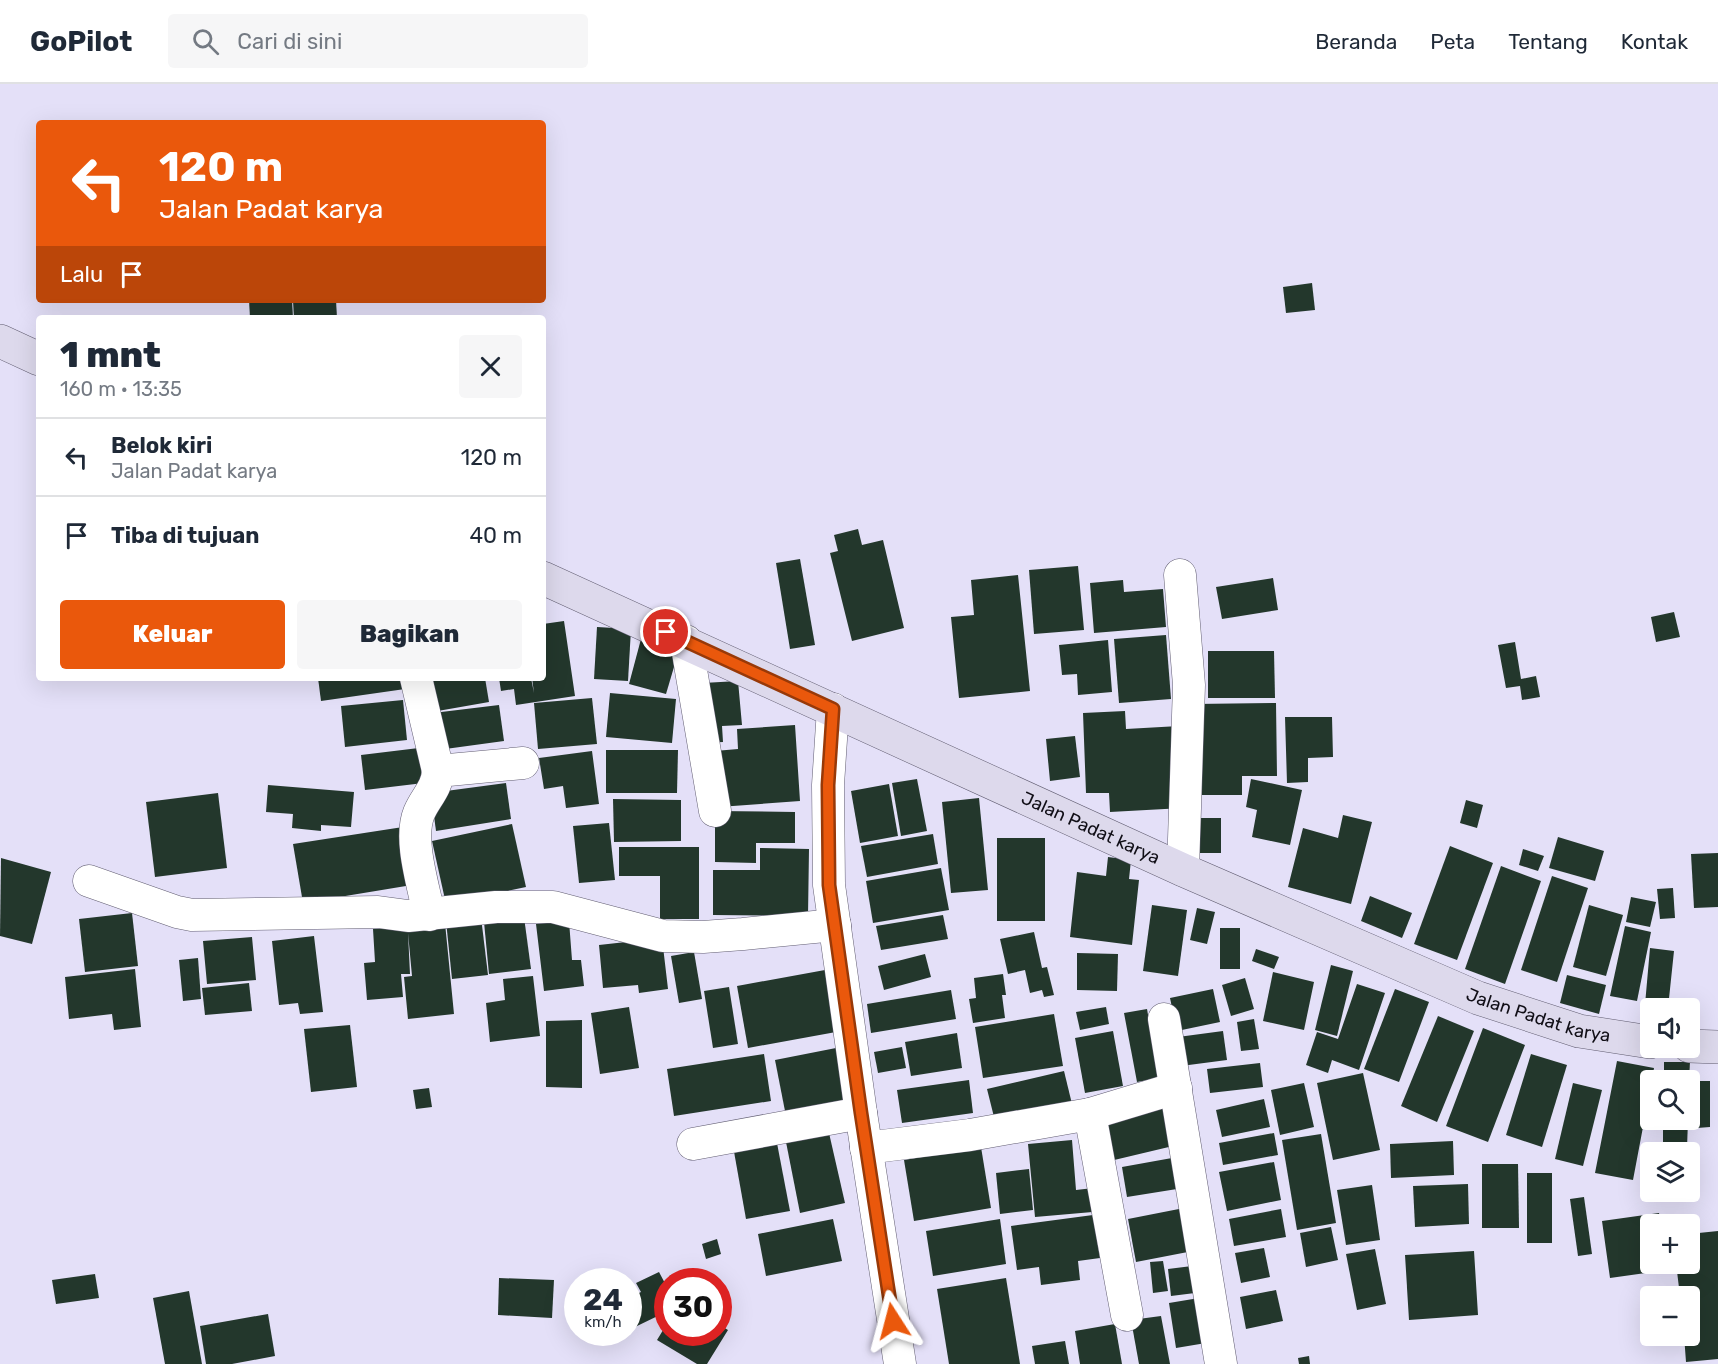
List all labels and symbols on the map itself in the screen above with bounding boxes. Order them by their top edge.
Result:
pin [640,606,691,657]
street label: Jalan Padat karya [1018,787,1163,869]
street label: Jalan Padat karya [1463,983,1612,1047]
speed limit sign: 30 [654,1268,732,1346]
position arrow [861,1289,925,1353]

